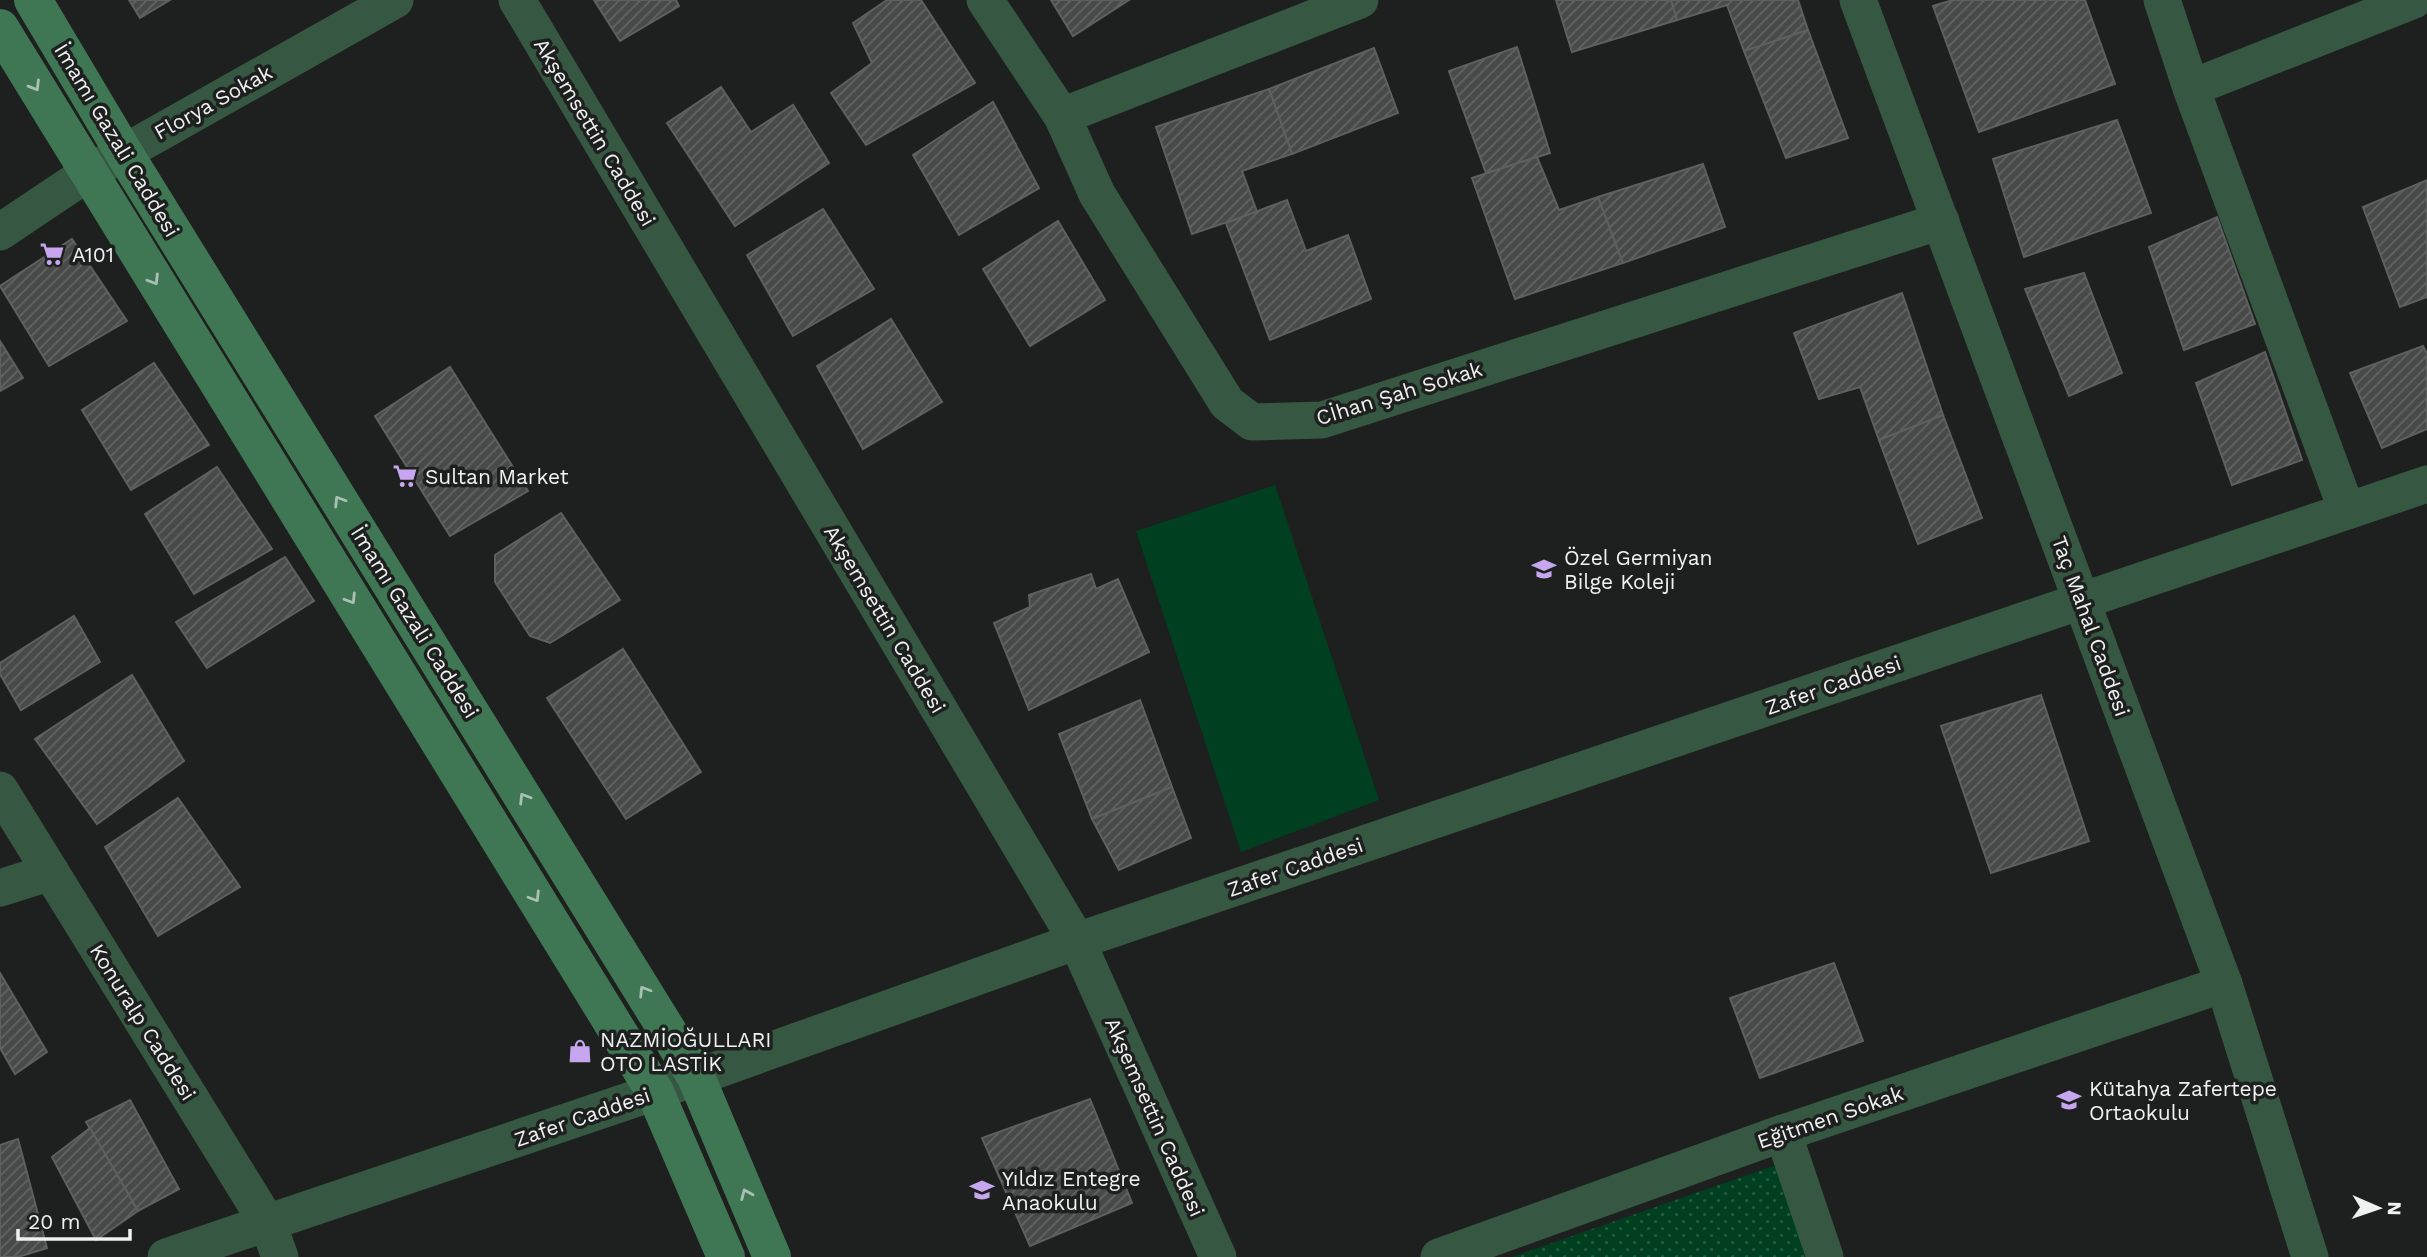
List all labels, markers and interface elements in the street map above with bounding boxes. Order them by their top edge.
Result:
street label: Akşemsettin Caddesi [529,33,661,231]
street label: İmamı Gazali Caddesi [49,39,185,241]
street label: Florya Sokak [150,59,276,145]
one-way arrow [27,79,40,92]
supermarket icon: A101 [38,240,66,268]
place label: A101 [72,242,114,267]
one-way arrow [146,273,159,286]
street label: Cİhan Şah Sokak [1313,356,1485,430]
supermarket icon: Sultan Market [391,462,419,490]
place label: Sultan Market [425,464,569,489]
one-way arrow [335,495,348,508]
street label: Akşemsettin Caddesi [819,520,951,718]
street label: İmamı Gazali Caddesi [346,521,484,723]
street label: Taç Mahal Caddesi [2047,532,2135,720]
place label: Özel Germiyan Bilge Koleji [1564,545,1713,594]
school or university icon: Özel Germiyan Bilge Koleji [1530,555,1558,583]
one-way arrow [342,592,355,605]
street label: Zafer Caddesi [1762,650,1904,720]
one-way arrow [519,793,532,806]
street label: Zafer Caddesi [1224,832,1366,902]
one-way arrow [526,889,539,902]
street label: Konuralp Caddesi [85,939,201,1105]
one-way arrow [639,986,652,999]
street label: Akşemsettin Caddesi [1100,1014,1210,1220]
place label: NAZMİOĞULLARI OTO LASTİK [600,1027,772,1076]
shop icon: NAZMİOĞULLARI OTO LASTİK [566,1037,594,1065]
place label: Kütahya Zafertepe Ortaokulu [2089,1076,2277,1125]
street label: Eğitmen Sokak [1754,1080,1906,1154]
street label: Zafer Caddesi [511,1082,653,1152]
school or university icon: Kütahya Zafertepe Ortaokulu [2055,1086,2083,1114]
place label: Yıldız Entegre Anaokulu [1002,1166,1141,1215]
north arrow [2343,1173,2413,1243]
school or university icon: Yıldız Entegre Anaokulu [968,1176,996,1204]
one-way arrow [740,1189,754,1201]
scale bar [18,1198,130,1242]
text: N [2383,1201,2406,1216]
text: 20 m [28,1209,80,1234]

